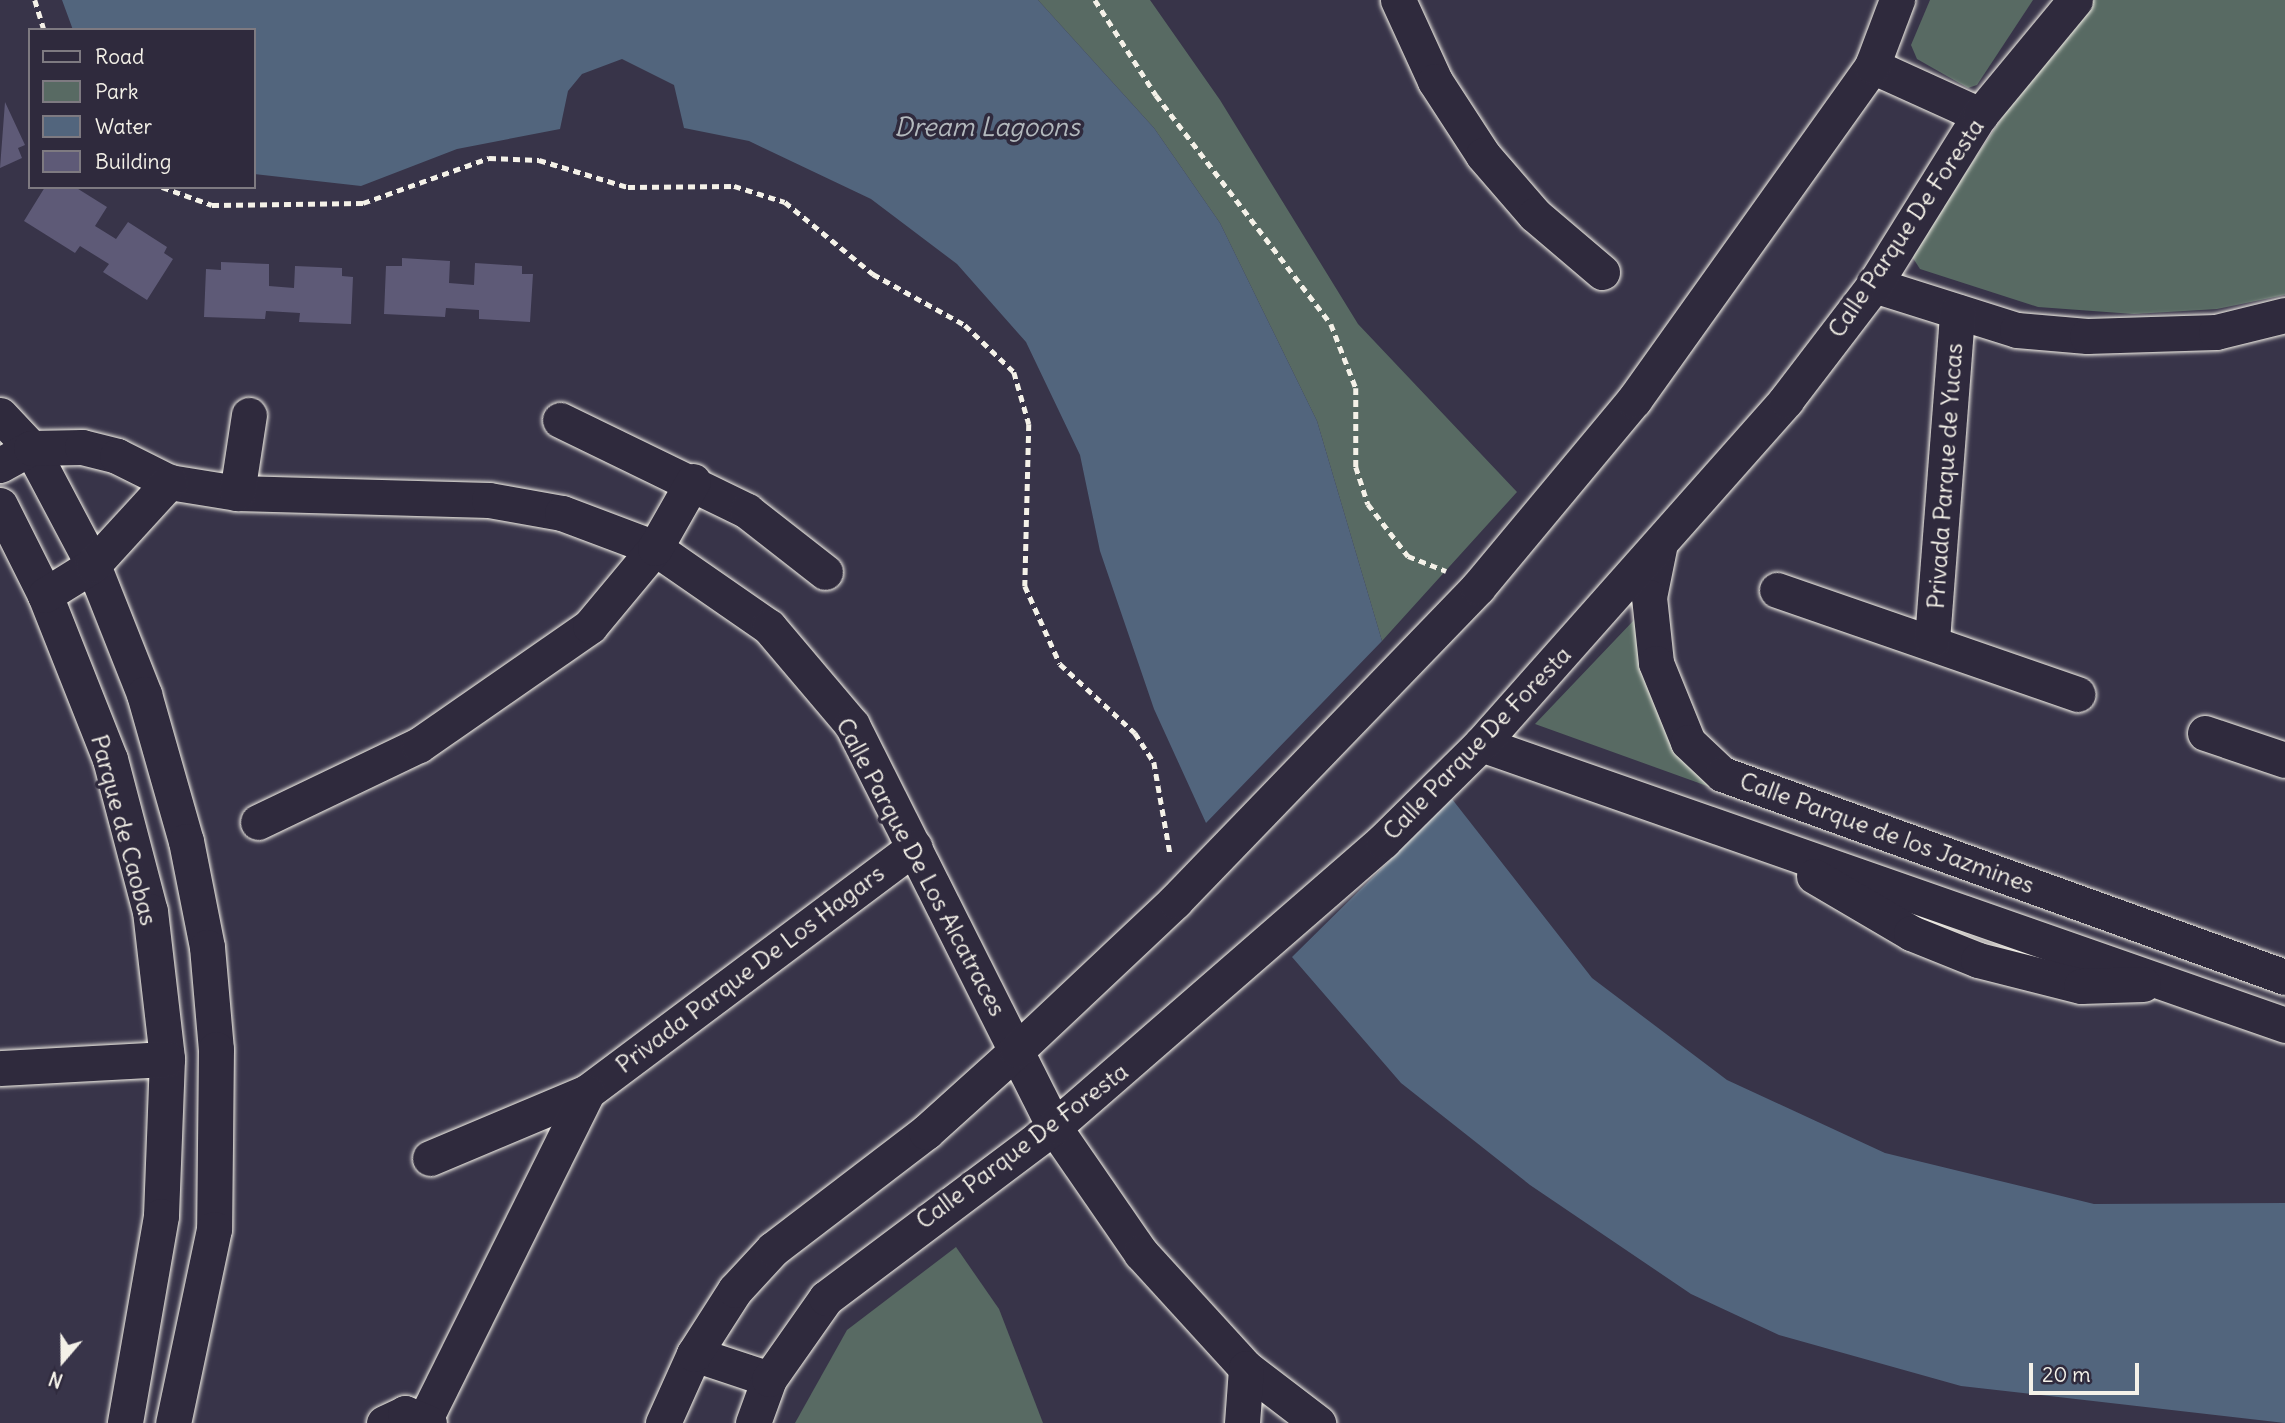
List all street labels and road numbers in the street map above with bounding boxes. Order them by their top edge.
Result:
street label: Calle Parque De Foresta [1822,113,1990,343]
street label: Privada Parque de Yucas [1921,342,1969,610]
street label: Calle Parque De Foresta [1377,640,1577,846]
street label: Calle Parque De Los Alcatraces [830,713,1012,1021]
street label: Parque de Caobas [85,732,163,928]
street label: Calle Parque de los Jazmines [1736,766,2038,900]
street label: Privada Parque De Los Hagars [610,859,890,1079]
street label: Calle Parque De Foresta [910,1057,1134,1235]

